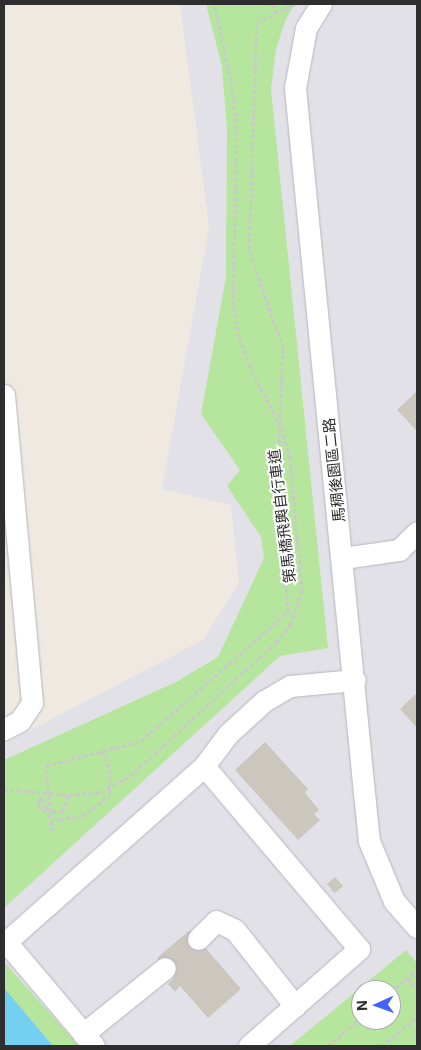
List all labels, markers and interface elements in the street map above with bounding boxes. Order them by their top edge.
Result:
street label: 馬稠後園區二路 [320,417,348,523]
street label: 策馬橋飛輿自行車道 [265,448,299,584]
north arrow [351,980,401,1030]
text: N [353,1000,370,1011]

